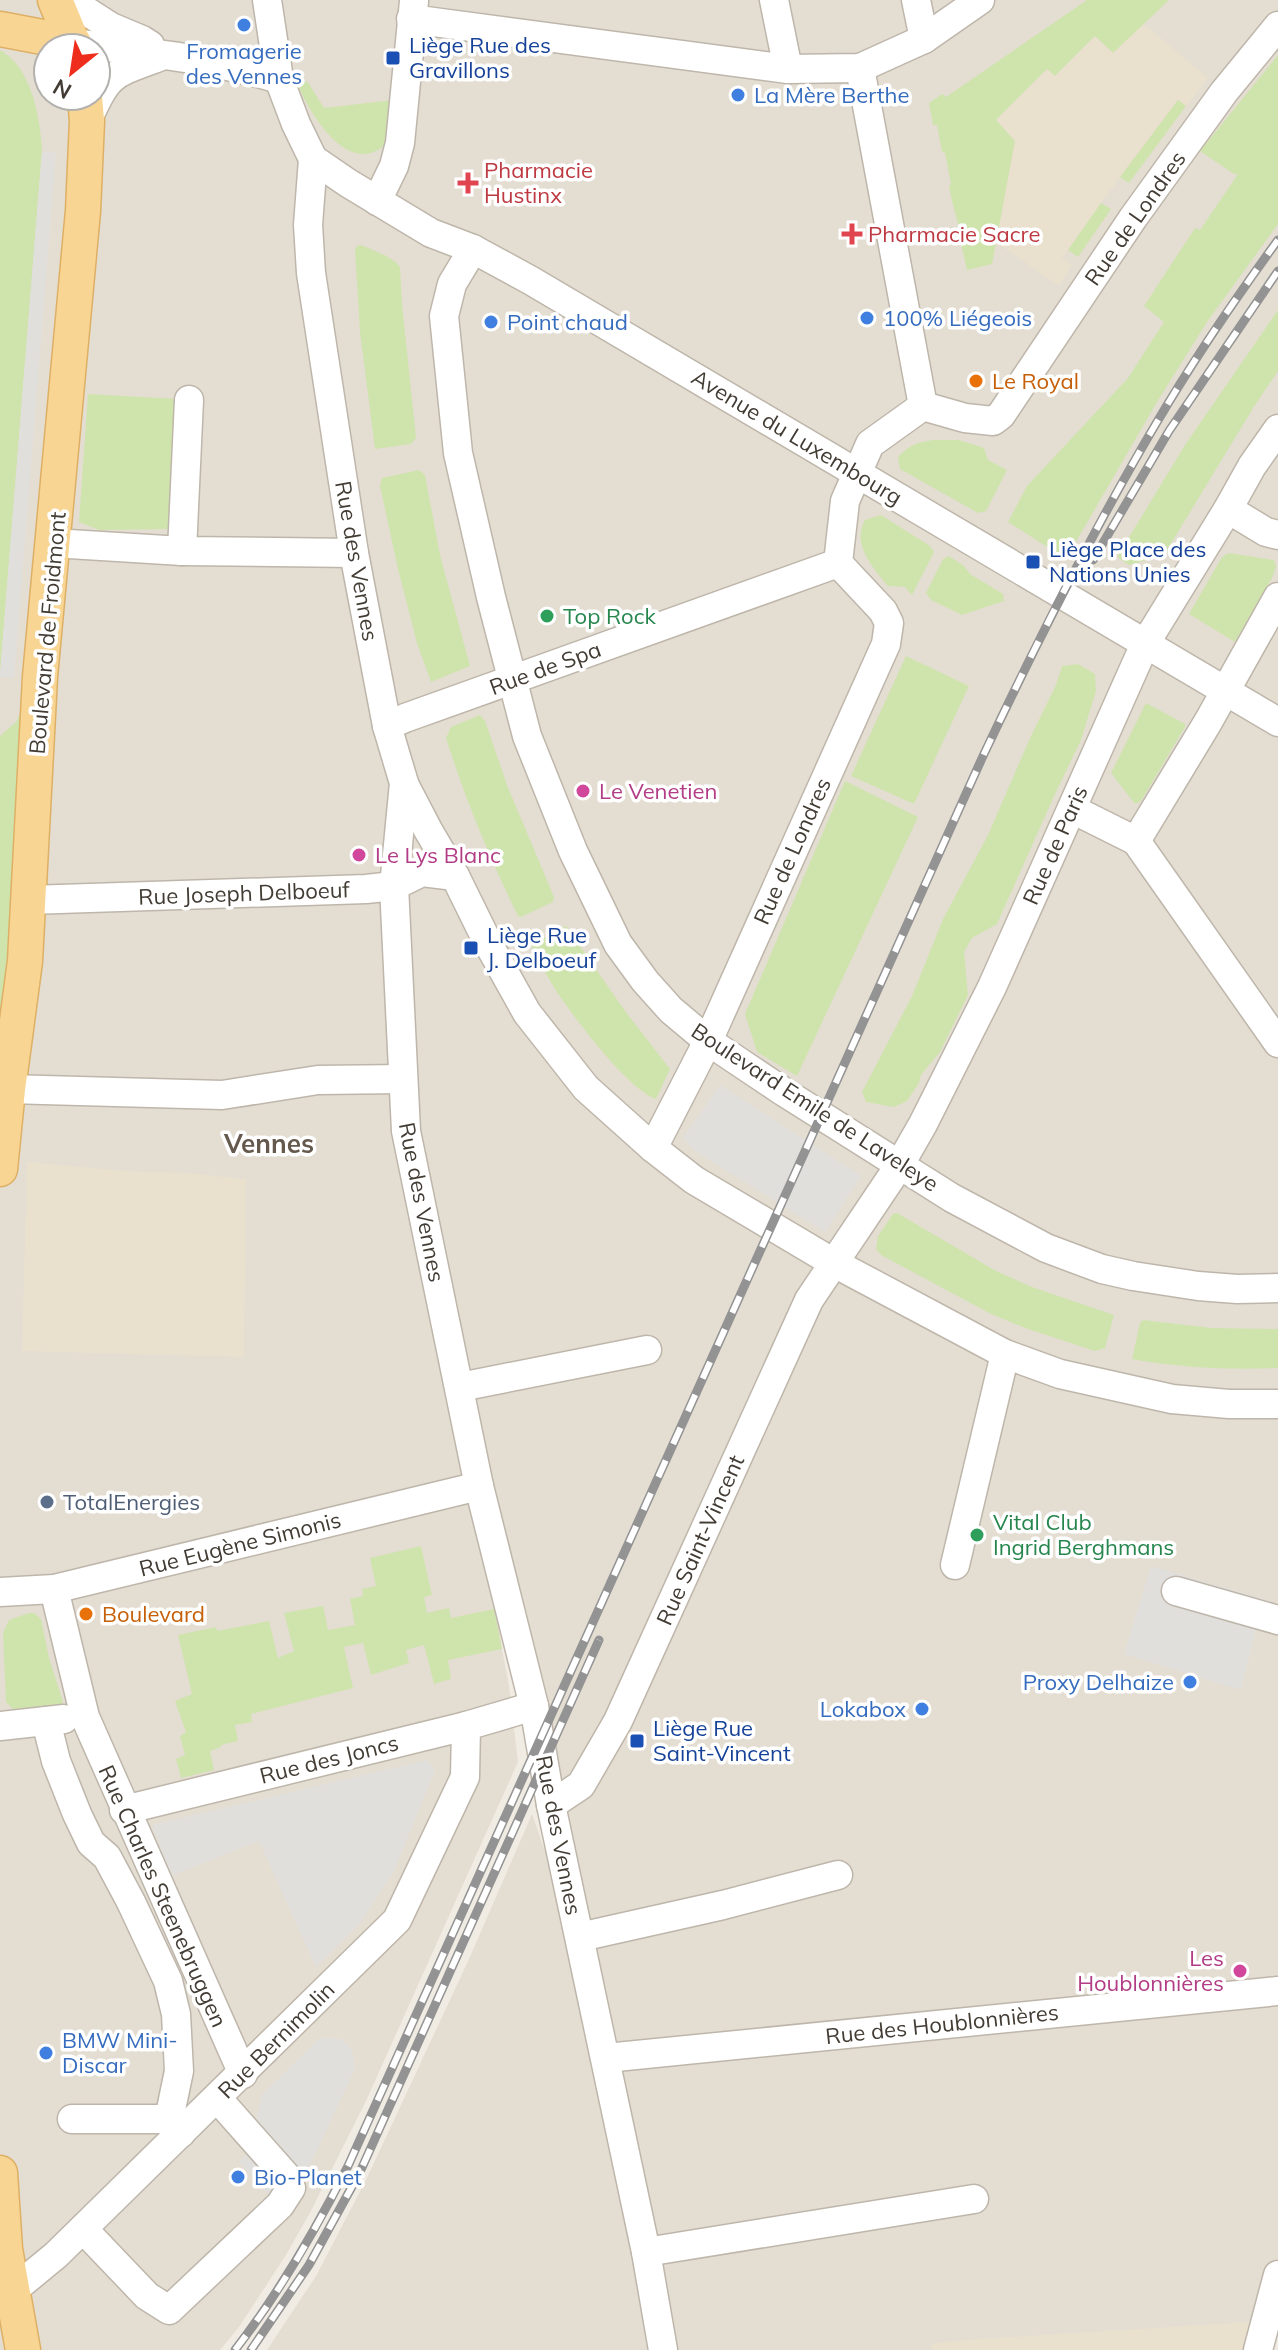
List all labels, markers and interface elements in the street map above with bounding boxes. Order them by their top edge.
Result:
marker: Fromagerie des Vennes [235,16,253,34]
place label: Liège Rue des Gravillons [409,31,551,84]
north arrow [32,32,112,112]
place label: Fromagerie des Vennes [186,37,302,90]
marker: Liège Rue des Gravillons [384,49,402,67]
text: N [48,73,76,106]
place label: La Mère Berthe [754,81,909,109]
marker: La Mère Berthe [729,86,747,104]
street label: Rue de Londres [1078,145,1192,291]
place label: Pharmacie Hustinx [484,156,593,209]
marker: Pharmacie Hustinx [459,174,477,192]
place label: Pharmacie Sacre [868,220,1040,248]
marker: Pharmacie Sacre [843,225,861,243]
place label: 100% Liégeois [883,304,1032,332]
place label: Point chaud [507,308,628,336]
marker: 100% Liégeois [858,309,876,327]
marker: Point chaud [482,313,500,331]
street label: Avenue du Luxembourg [687,363,907,511]
place label: Le Royal [992,367,1079,395]
marker: Le Royal [967,372,985,390]
street label: Rue des Vennes [329,479,385,643]
street label: Boulevard de Froidmont [22,510,72,755]
place label: Liège Place des Nations Unies [1049,535,1206,588]
marker: Liège Place des Nations Unies [1024,553,1042,571]
place label: Top Rock [563,602,657,630]
marker: Top Rock [538,607,556,625]
street label: Rue de Spa [485,635,605,701]
street label: Rue de Londres [747,773,837,929]
place label: Le Venetien [599,777,717,805]
street label: Rue de Paris [1016,781,1094,909]
marker: Le Venetien [574,782,592,800]
place label: Le Lys Blanc [375,841,501,869]
marker: Le Lys Blanc [350,846,368,864]
street label: Rue Joseph Delboeuf [138,875,351,911]
place label: Liège Rue J. Delboeuf [487,921,597,974]
marker: Liège Rue J. Delboeuf [462,939,480,957]
street label: Boulevard Emile de Laveleye [686,1017,944,1197]
street label: Rue des Vennes [393,1120,451,1284]
district label: Vennes [223,1127,314,1160]
street label: Rue Saint-Vincent [650,1450,750,1629]
place label: TotalEnergies [63,1488,200,1516]
marker: TotalEnergies [38,1493,56,1511]
street label: Rue Eugène Simonis [136,1505,344,1583]
place label: Vital Club Ingrid Berghmans [993,1508,1174,1561]
marker: Vital Club Ingrid Berghmans [968,1526,986,1544]
place label: Boulevard [102,1600,205,1628]
marker: Boulevard [77,1605,95,1623]
place label: Proxy Delhaize [1023,1668,1174,1696]
marker: Proxy Delhaize [1181,1673,1199,1691]
place label: Lokabox [820,1695,906,1723]
marker: Lokabox [913,1700,931,1718]
place label: Liège Rue Saint-Vincent [653,1714,791,1767]
street label: Rue des Joncs [257,1728,401,1790]
marker: Liège Rue Saint-Vincent [628,1732,646,1750]
street label: Rue des Vennes [530,1753,588,1917]
street label: Rue Charles Steenebruggen [92,1761,234,2031]
place label: Les Houblonnières [1077,1944,1224,1997]
marker: Les Houblonnières [1231,1962,1249,1980]
street label: Rue Bernimolin [212,1976,340,2104]
street label: Rue des Houblonnières [824,1998,1060,2050]
place label: BMW Mini- Discar [62,2026,178,2079]
marker: BMW Mini- Discar [37,2044,55,2062]
place label: Bio-Planet [254,2163,362,2191]
marker: Bio-Planet [229,2168,247,2186]

